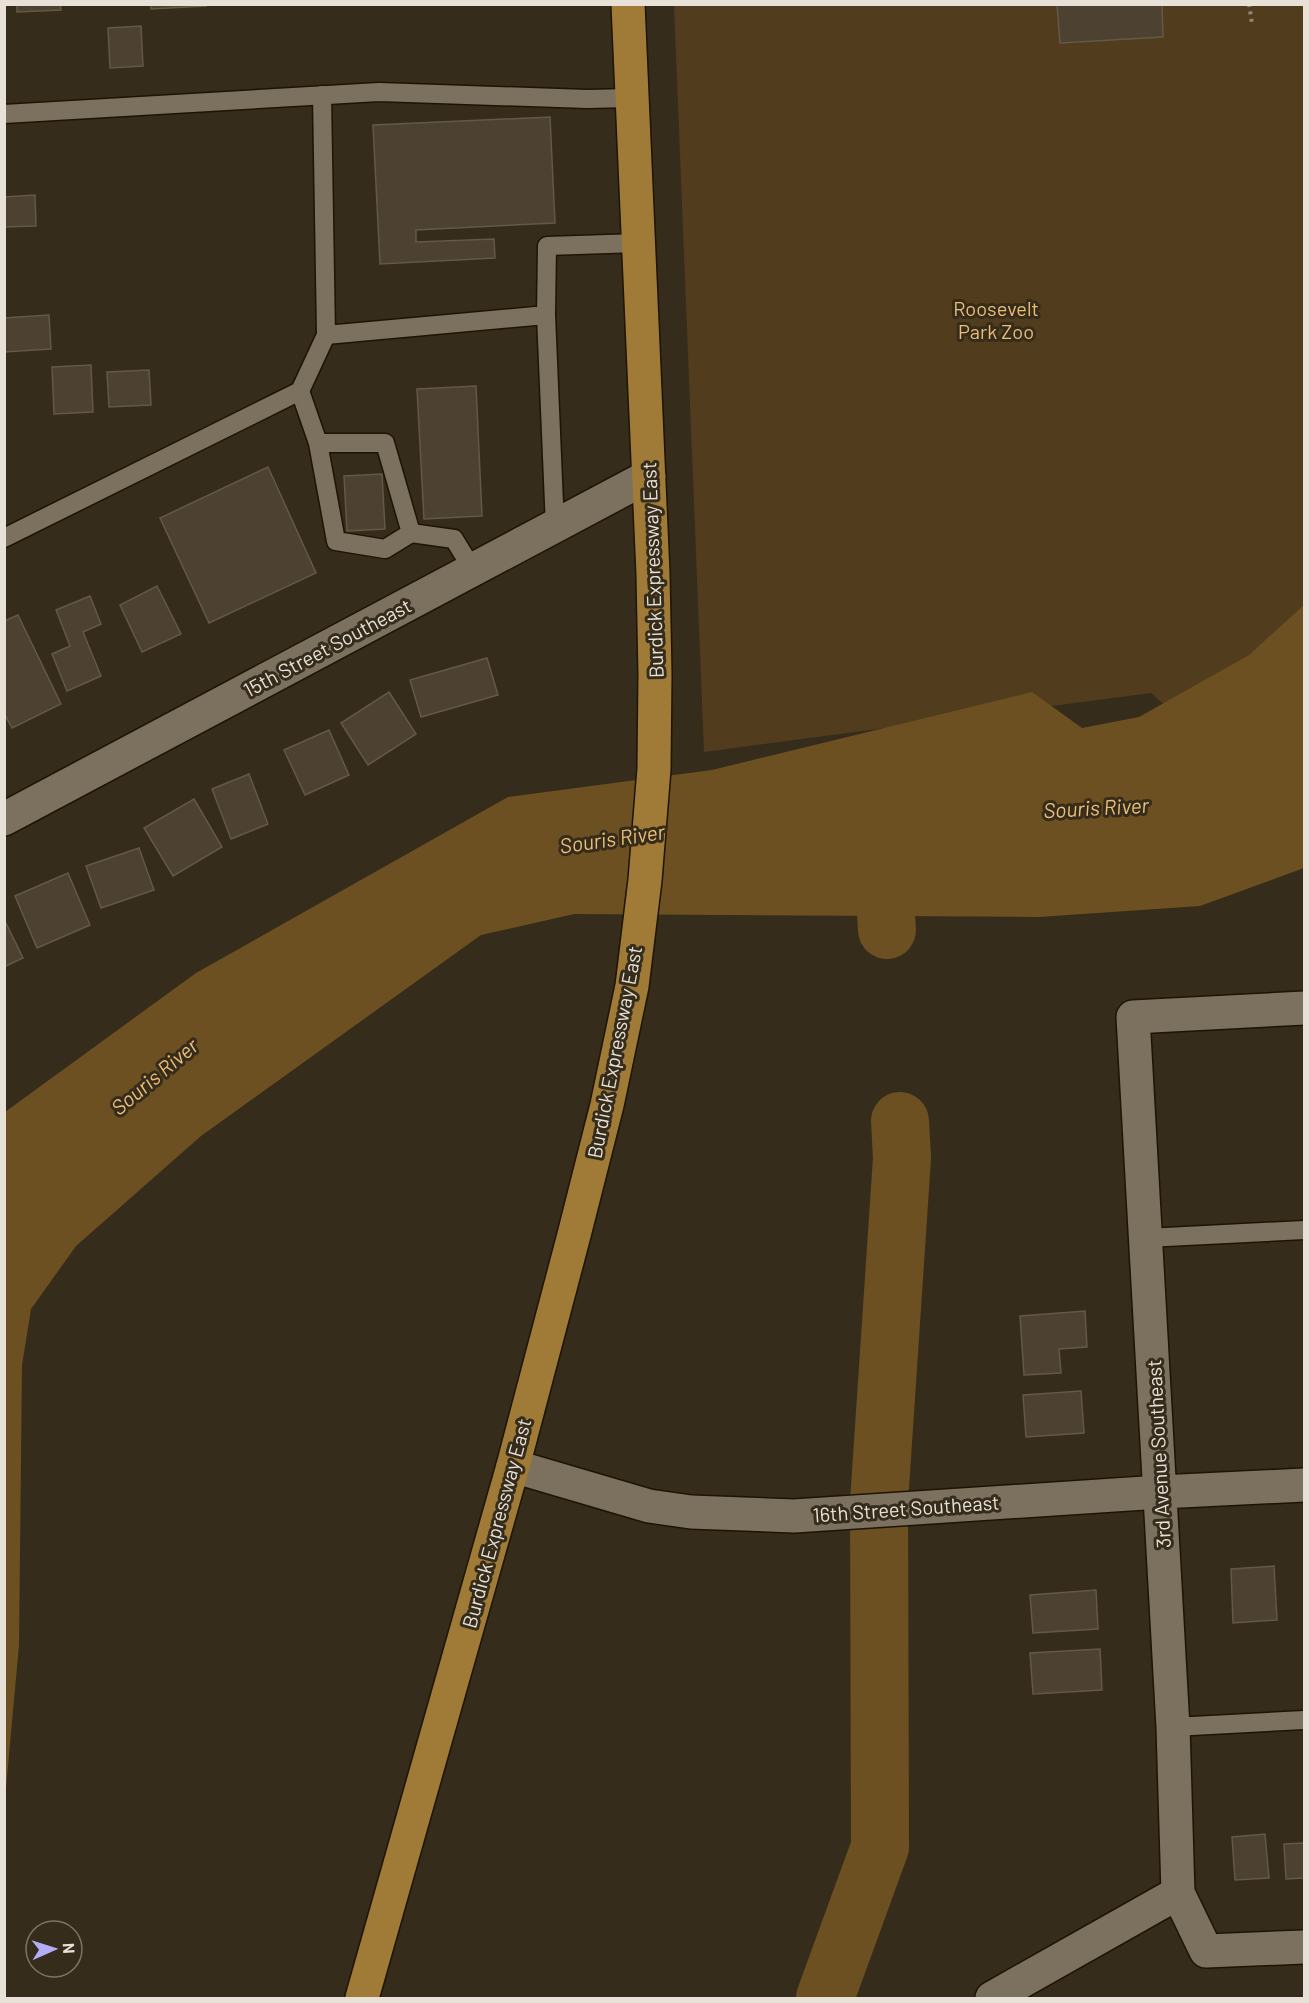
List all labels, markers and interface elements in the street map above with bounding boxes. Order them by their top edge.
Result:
park label: Roosevelt Park Zoo [953,296,1039,343]
street label: Burdick Expressway East [636,462,668,678]
street label: 15th Street Southeast [239,593,415,701]
water label: Souris River [1043,792,1150,822]
water label: Souris River [558,818,667,858]
street label: Burdick Expressway East [582,944,646,1160]
water label: Souris River [105,1032,203,1120]
street label: 3rd Avenue Southeast [1141,1359,1175,1549]
street label: Burdick Expressway East [456,1416,536,1630]
street label: 16th Street Southeast [812,1490,1000,1526]
north arrow [24,1919,84,1979]
text: N [60,1942,79,1954]

